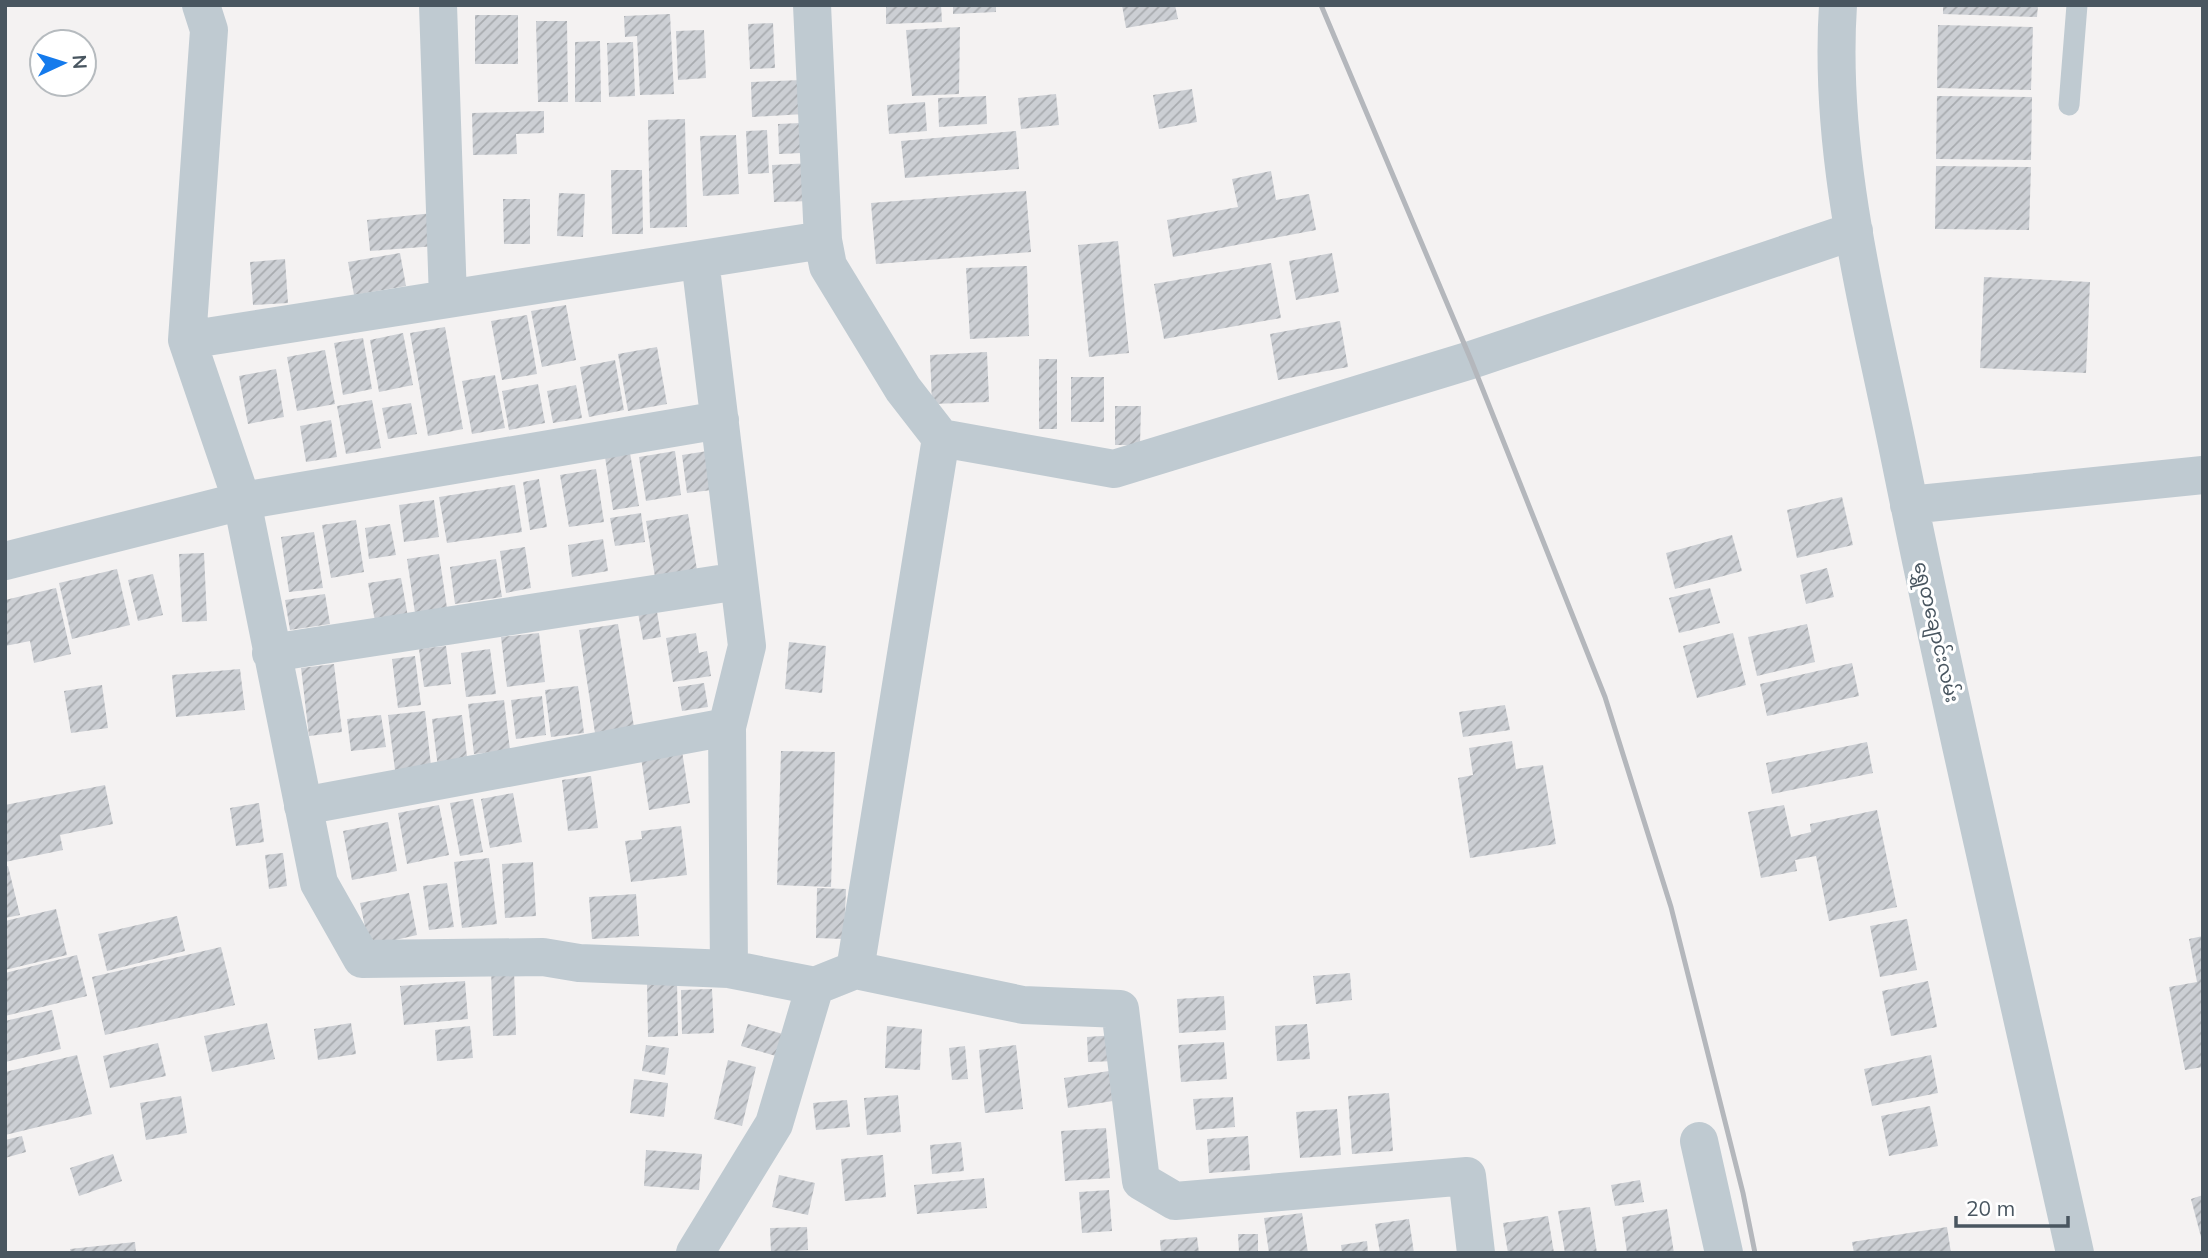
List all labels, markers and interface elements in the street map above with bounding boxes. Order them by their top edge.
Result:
north arrow [28,28,98,98]
text: N [67,54,92,70]
street label: ရွှေတချောင်းလမ်း [1905,559,1967,706]
scale bar [1956,1184,2068,1228]
text: 20 m [1966,1195,2015,1221]

